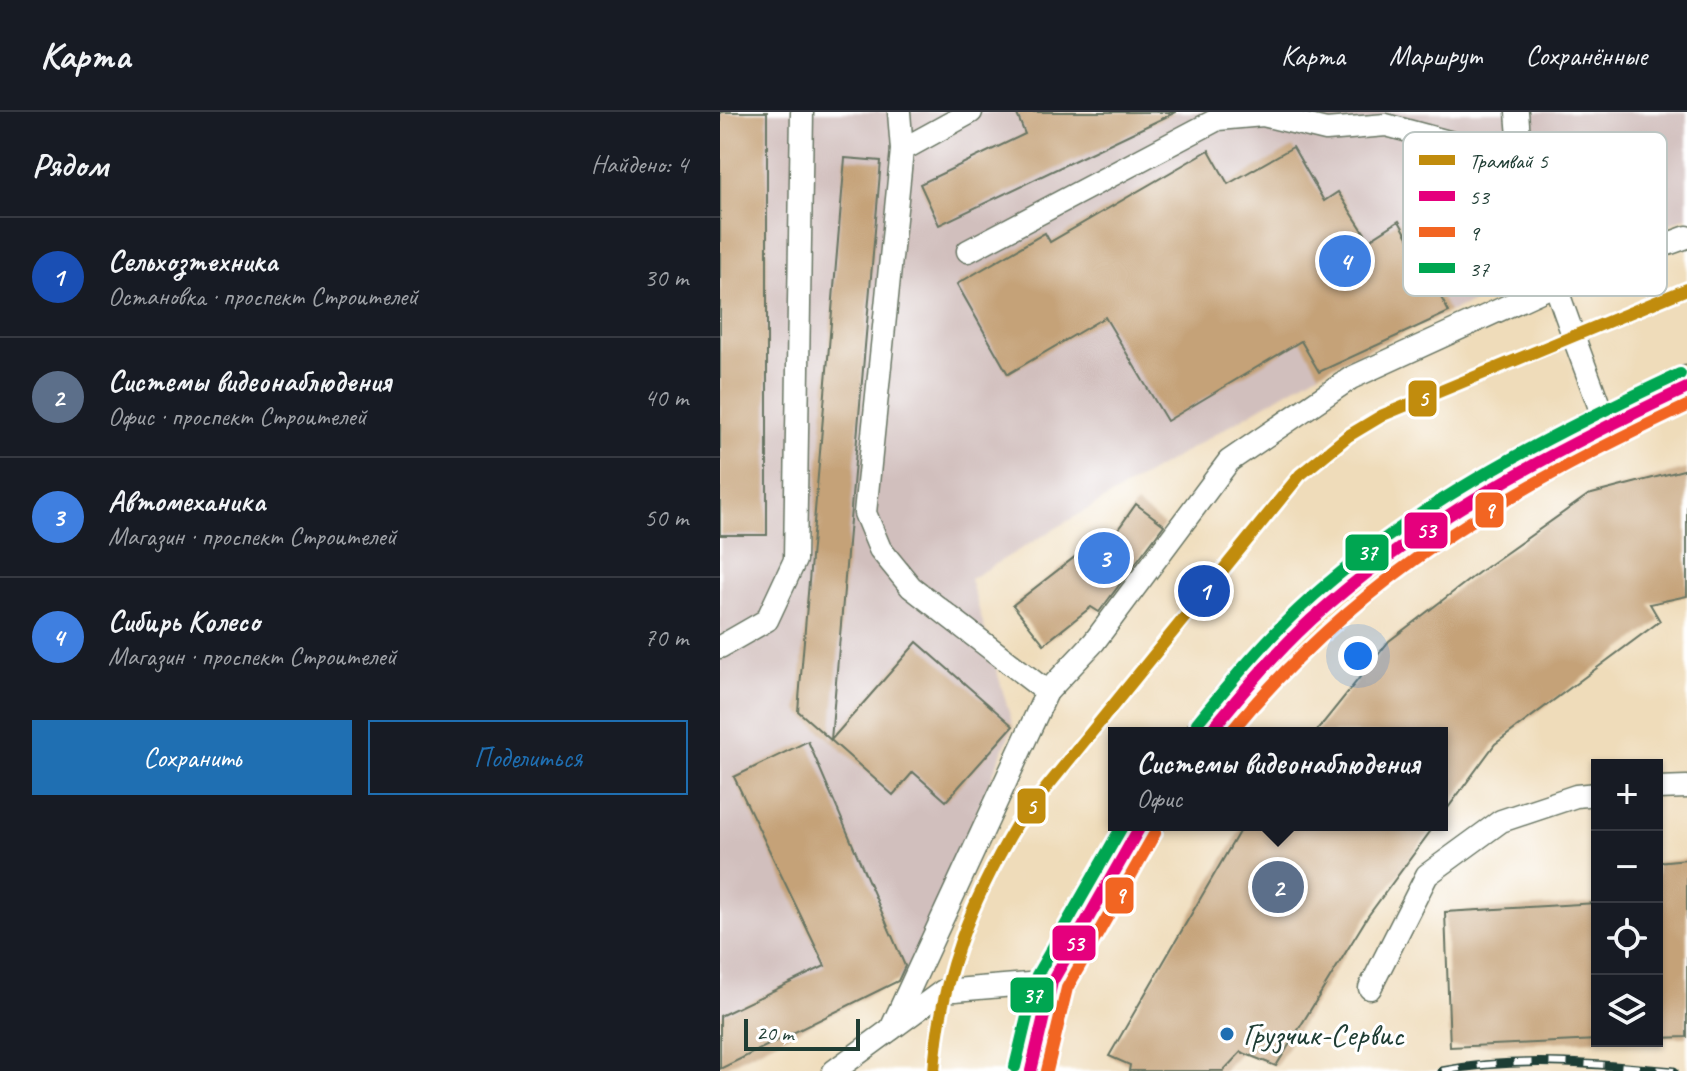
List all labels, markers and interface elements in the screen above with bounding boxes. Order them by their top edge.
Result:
text: Карта [40,32,130,79]
text: Карта [1281,38,1345,73]
text: Маршрут [1389,38,1481,73]
text: Сохранённые [1525,38,1647,73]
legend [1403,132,1667,296]
text: Рядом [32,143,108,186]
text: Трамвай 5 [1469,147,1549,175]
text: Найдено: 4 [591,148,688,181]
text: 53 [1469,183,1491,211]
text: 9 [1469,219,1481,247]
pin: 4 [1319,231,1371,291]
text: Сельхозтехника [108,242,278,280]
text: 37 [1469,255,1490,283]
text: 1 [52,261,64,294]
text: 30 m [644,261,688,294]
text: Остановка · проспект Строителей [108,280,418,313]
text: Системы видеонаблюдения [108,362,391,400]
line badge: 5 [1407,379,1438,418]
text: 2 [52,381,64,414]
text: 40 m [644,381,688,414]
text: 5 [1418,385,1430,413]
text: Офис · проспект Строителей [108,400,367,433]
text: Автомеханика [108,482,265,520]
line badge: 9 [1474,491,1505,529]
text: 9 [1484,497,1496,525]
text: 3 [52,501,64,534]
text: 50 m [644,501,688,534]
line badge: 53 [1403,511,1449,550]
text: 53 [1416,517,1438,545]
text: Магазин · проспект Строителей [108,520,397,553]
pin: 3 [1078,528,1130,588]
line badge: 37 [1344,533,1390,572]
text: 37 [1357,539,1379,567]
pin: 1 [1178,561,1230,621]
text: Сибирь Колесо [108,602,260,640]
text: 4 [52,621,64,654]
text: 70 m [644,621,688,654]
your location [1338,636,1378,676]
text: Магазин · проспект Строителей [108,640,397,673]
button: Сохранить [32,720,352,795]
button: Поделиться [368,720,688,795]
popup [1108,727,1448,831]
text: Системы видеонаблюдения [1136,744,1420,782]
map controls [1591,759,1663,1047]
button: + [1591,759,1663,831]
text: Офис [1136,782,1182,815]
line badge: 5 [1016,787,1047,825]
text: 5 [1026,793,1038,821]
button: − [1591,831,1663,903]
pin: 2 [1252,857,1304,917]
line badge: 9 [1104,876,1135,915]
text: 9 [1115,882,1127,910]
button: locate [1591,903,1663,975]
line badge: 53 [1051,924,1097,962]
text: 53 [1064,930,1086,958]
button: layers [1591,975,1663,1047]
line badge: 37 [1009,976,1055,1014]
text: 37 [1022,982,1044,1010]
place label: Грузчик-Сервис [1243,1014,1405,1055]
scale bar [744,1015,860,1051]
text: 20 m [756,1019,793,1047]
marker: Грузчик-Сервис [1218,1025,1236,1043]

